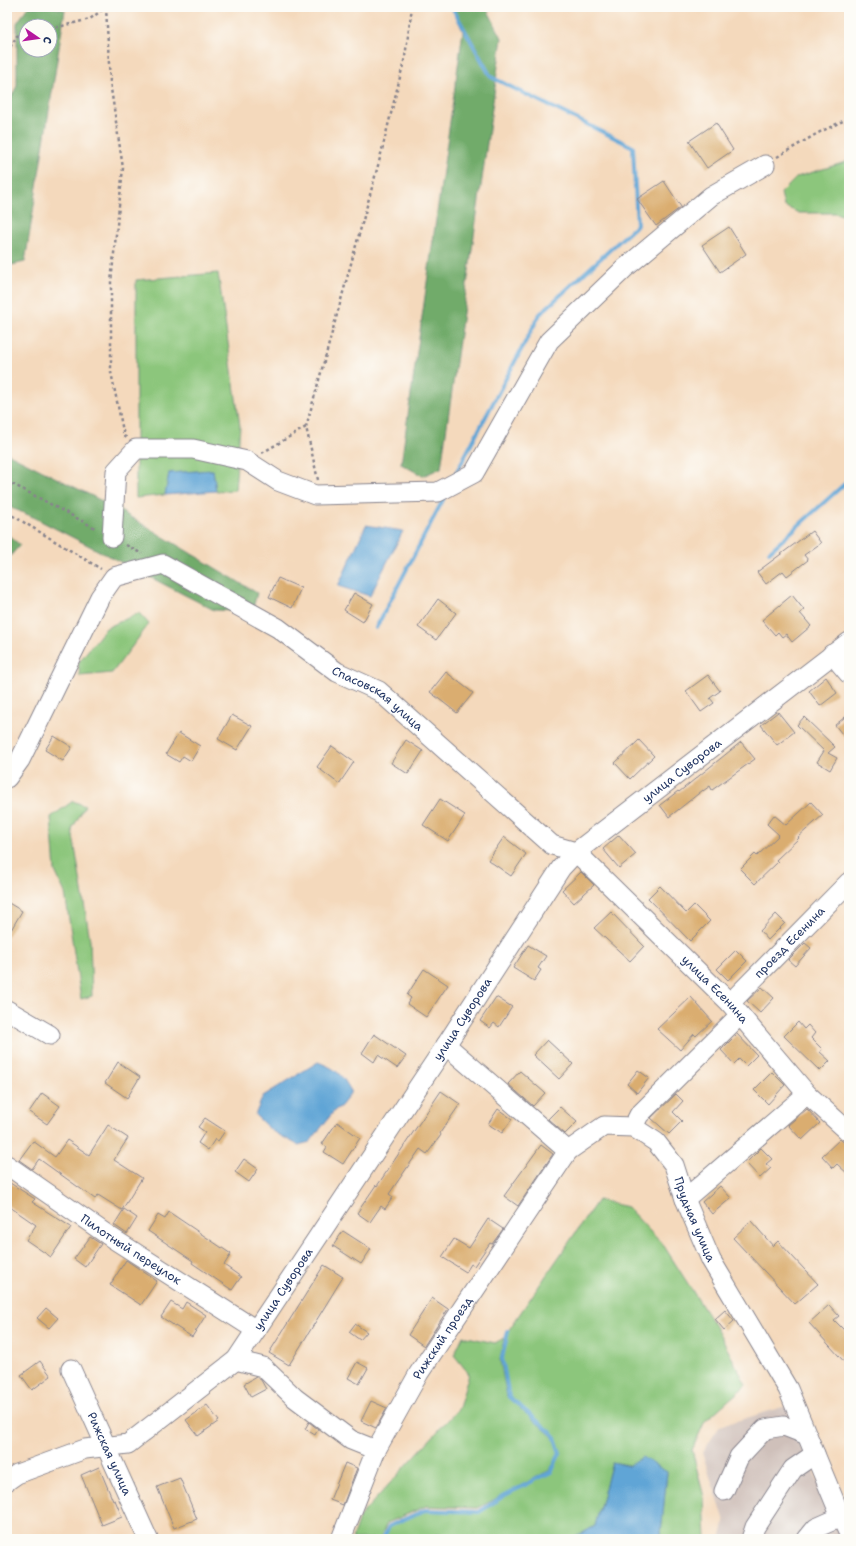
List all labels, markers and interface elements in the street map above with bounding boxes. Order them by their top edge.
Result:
north arrow [18,18,58,58]
text: С [39,35,55,45]
street label: Спасовская улица [328,663,427,735]
street label: улица Суворова [639,735,725,806]
street label: проезд Есенина [751,903,829,982]
street label: улица Есенина [678,952,752,1027]
street label: улица Суворова [430,974,496,1064]
street label: Прудная улица [670,1175,719,1265]
street label: Пилотный переулок [77,1211,185,1289]
street label: улица Суворова [250,1244,317,1333]
street label: Рижский проезд [409,1293,476,1382]
street label: Рижская улица [84,1410,135,1498]

